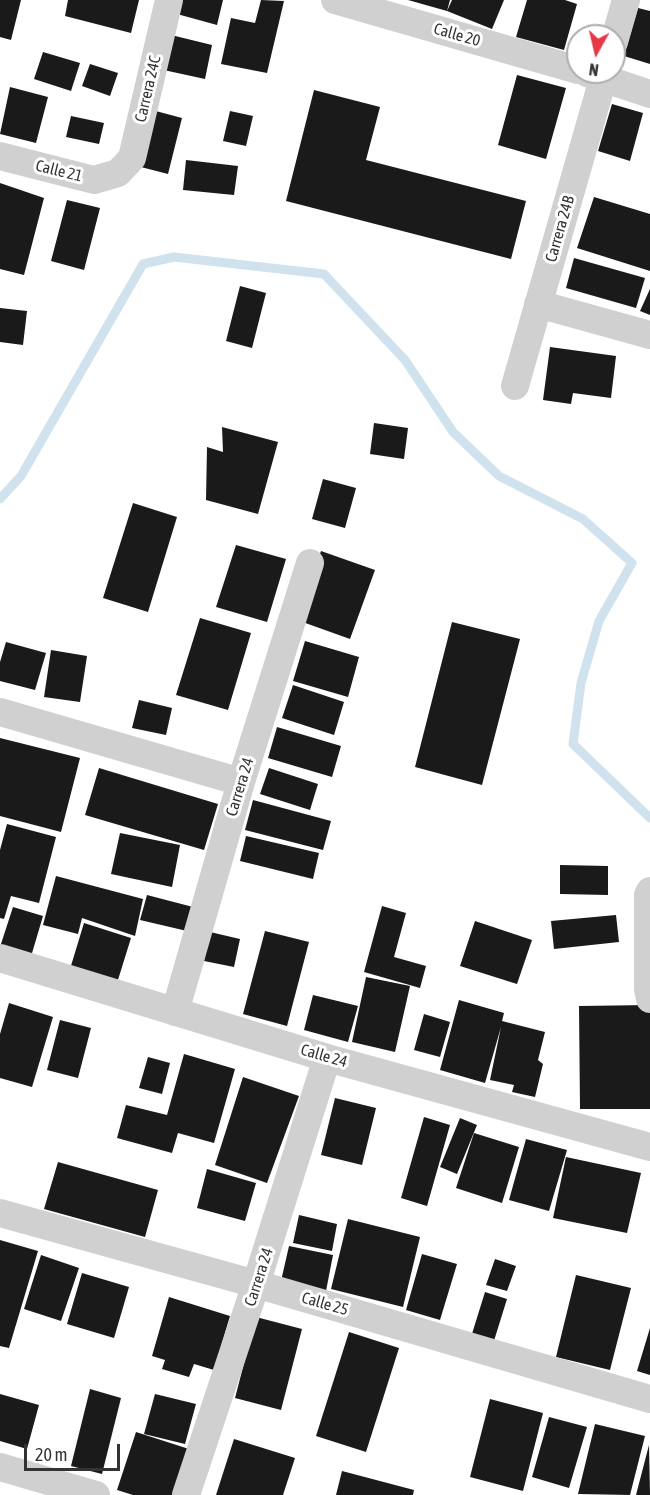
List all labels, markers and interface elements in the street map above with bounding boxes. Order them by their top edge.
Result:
street label: Calle 20 [432,19,482,51]
north arrow [566,24,626,84]
street label: Carrera 24C [131,54,165,124]
text: N [588,60,600,79]
street label: Calle 21 [34,156,84,186]
street label: Carrera 24B [541,194,579,264]
street label: Carrera 24 [222,755,258,819]
street label: Calle 24 [299,1040,349,1072]
street label: Carrera 24 [241,1245,277,1309]
street label: Calle 25 [300,1288,350,1320]
scale bar [27,1432,123,1470]
text: 20 m [35,1444,67,1465]

